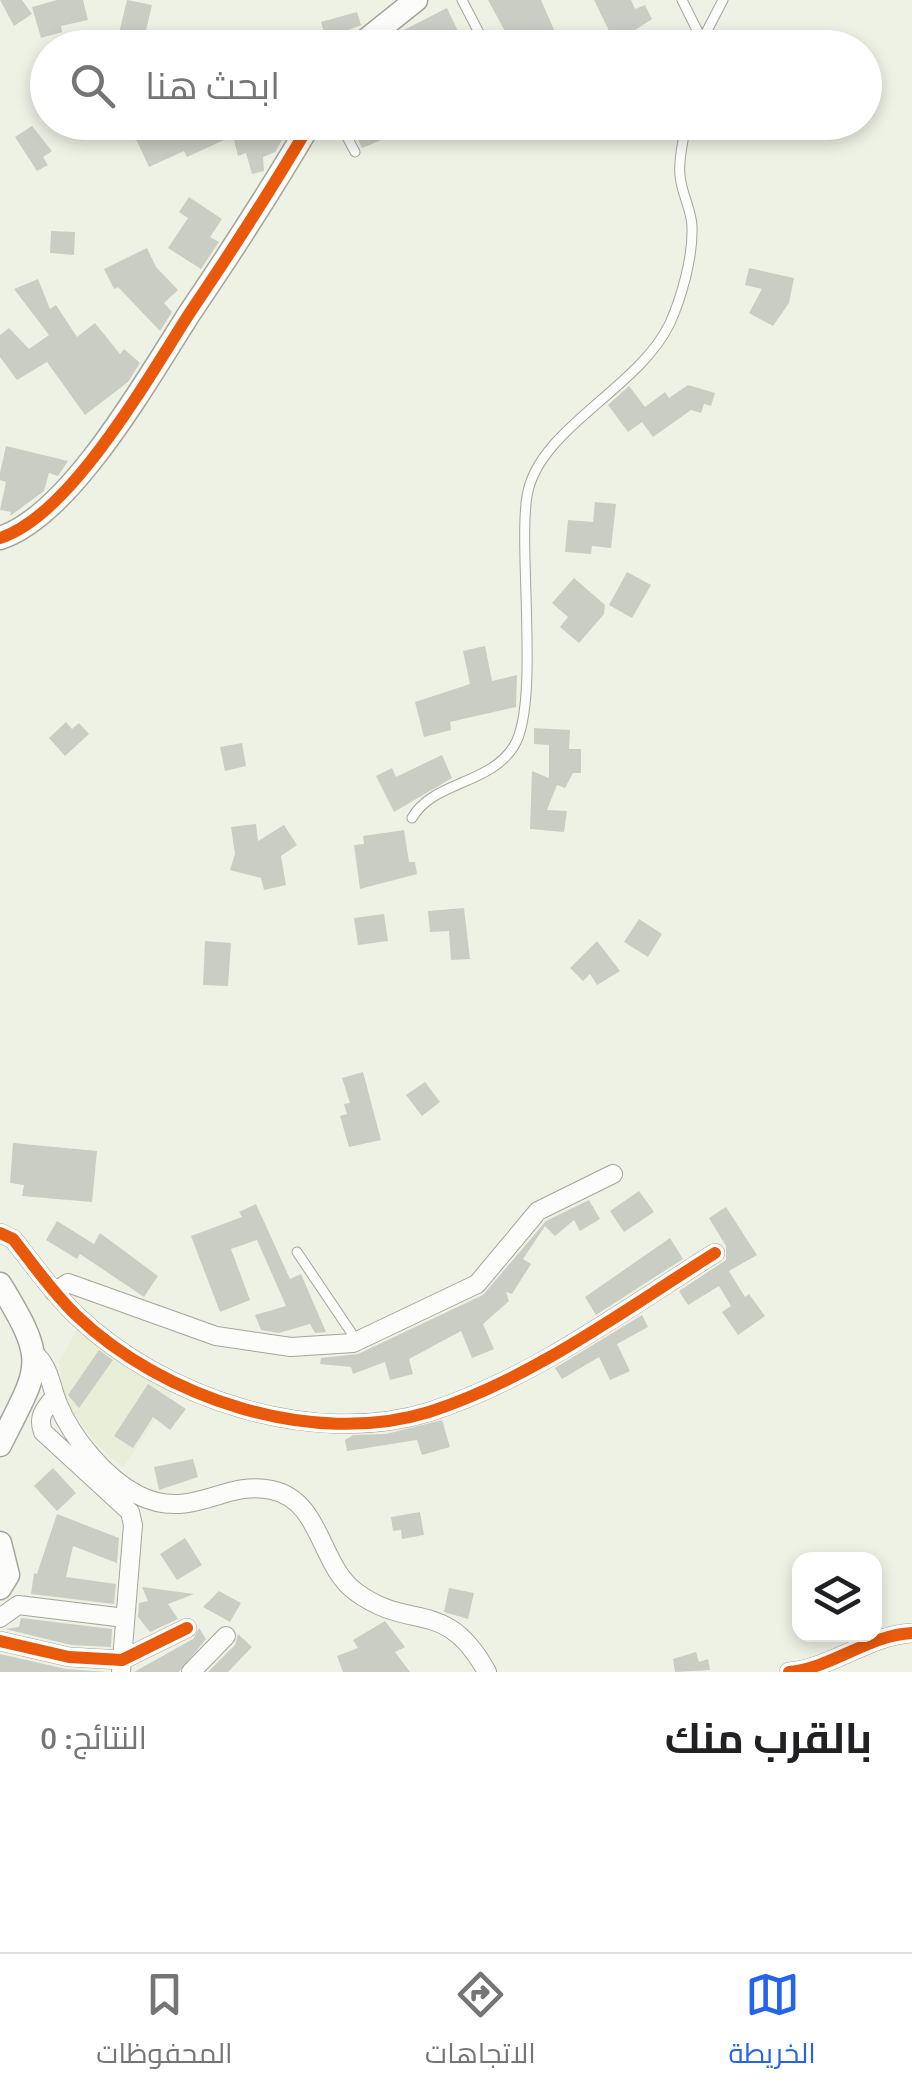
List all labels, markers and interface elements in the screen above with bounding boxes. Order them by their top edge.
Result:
search box [30,30,882,140]
icon: search [65,58,120,113]
text: ابحث هنا [145,63,280,110]
map controls [792,1552,882,1642]
button: layers [792,1552,882,1642]
text: بالقرب منك [665,1714,872,1765]
text: النتائج: 0 [40,1719,147,1758]
tab: المحفوظات [96,1967,233,2079]
tab: الاتجاهات [425,1967,536,2079]
tab: الخريطة [728,1967,816,2079]

